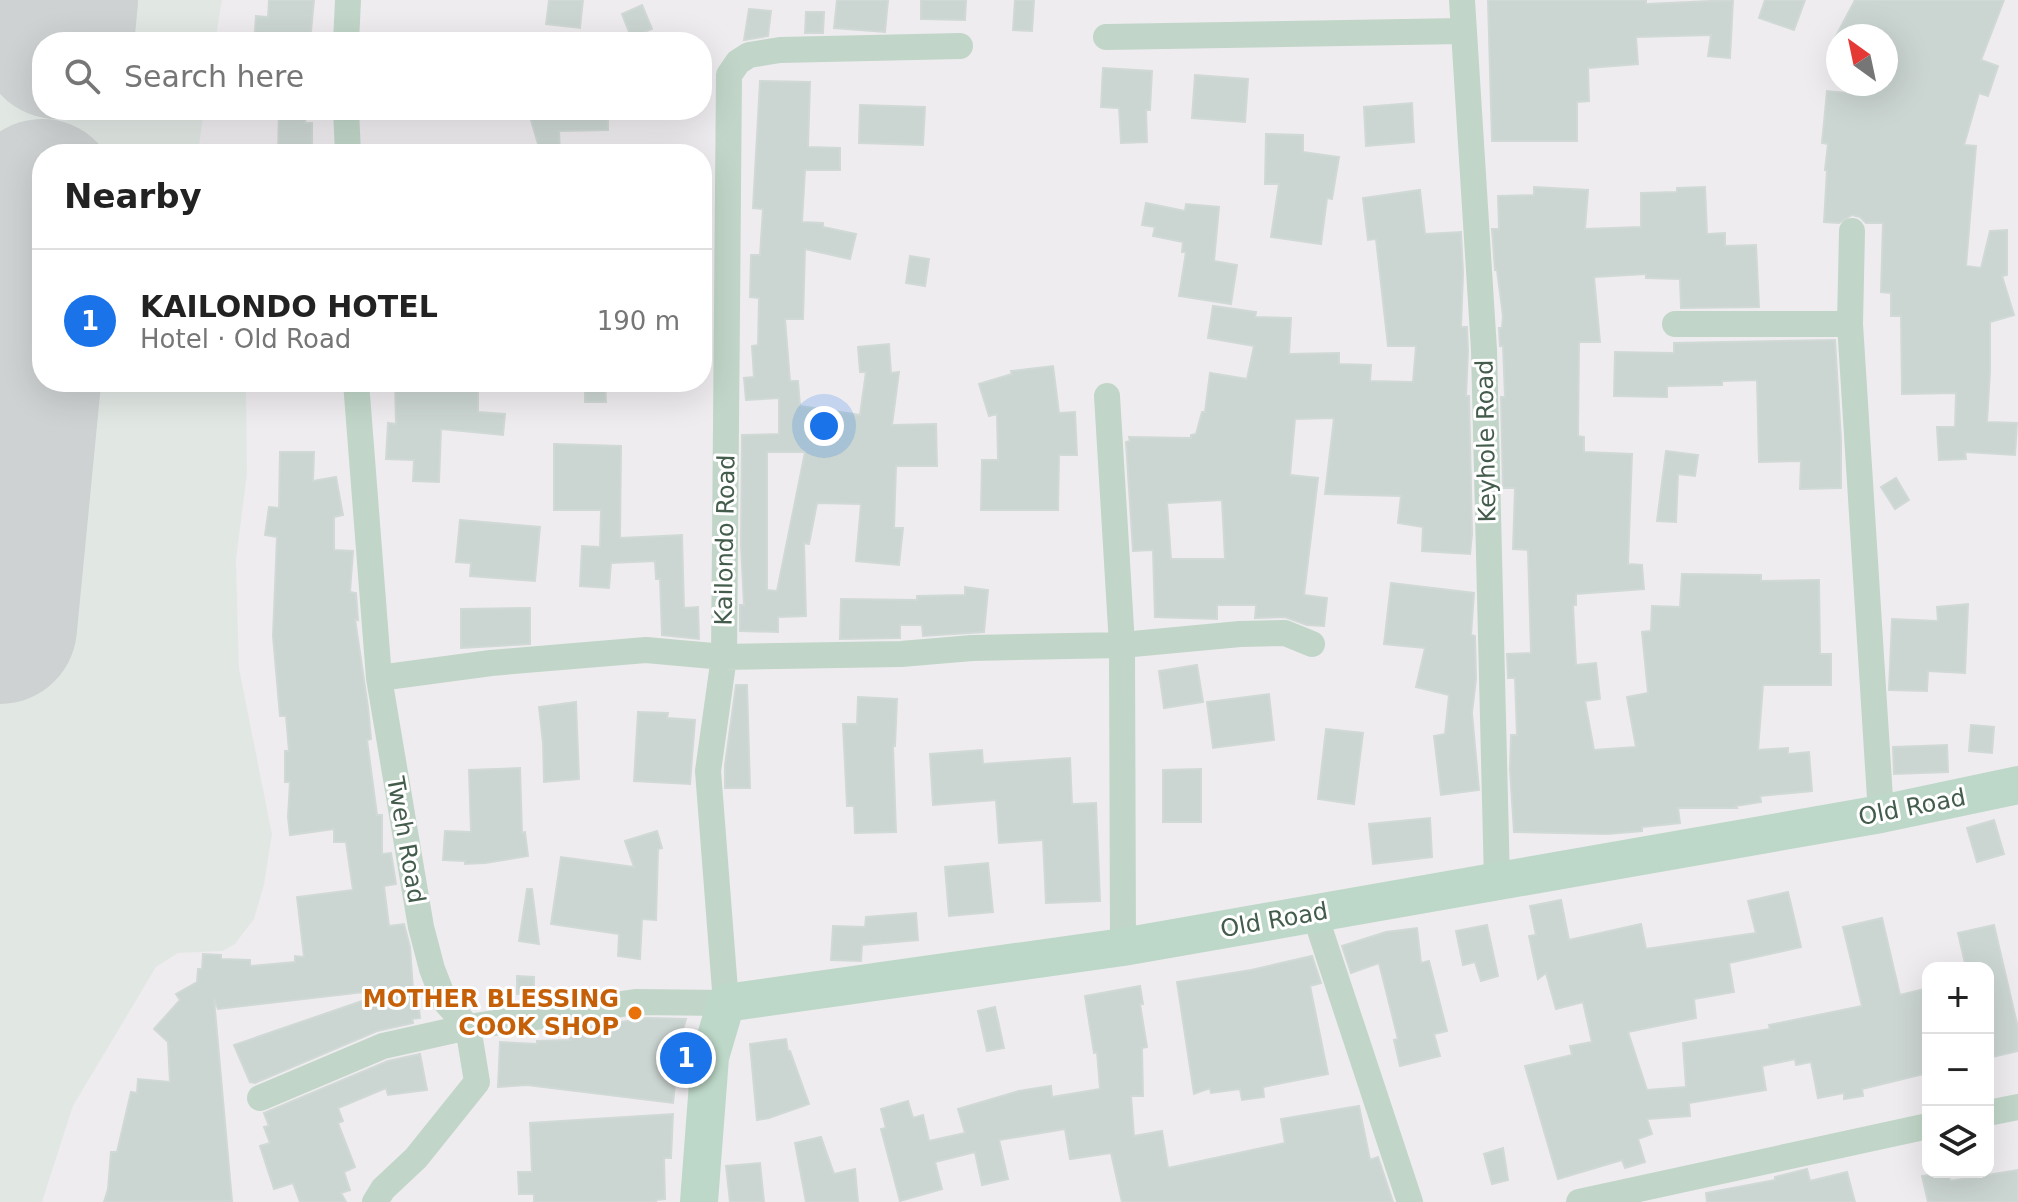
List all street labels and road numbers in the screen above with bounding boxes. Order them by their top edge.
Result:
street label: Keyhole Road [1471,359,1501,523]
street label: Kailondo Road [710,454,740,626]
street label: Tweh Road [381,773,431,906]
street label: Old Road [1856,783,1968,831]
street label: Old Road [1218,897,1330,943]

